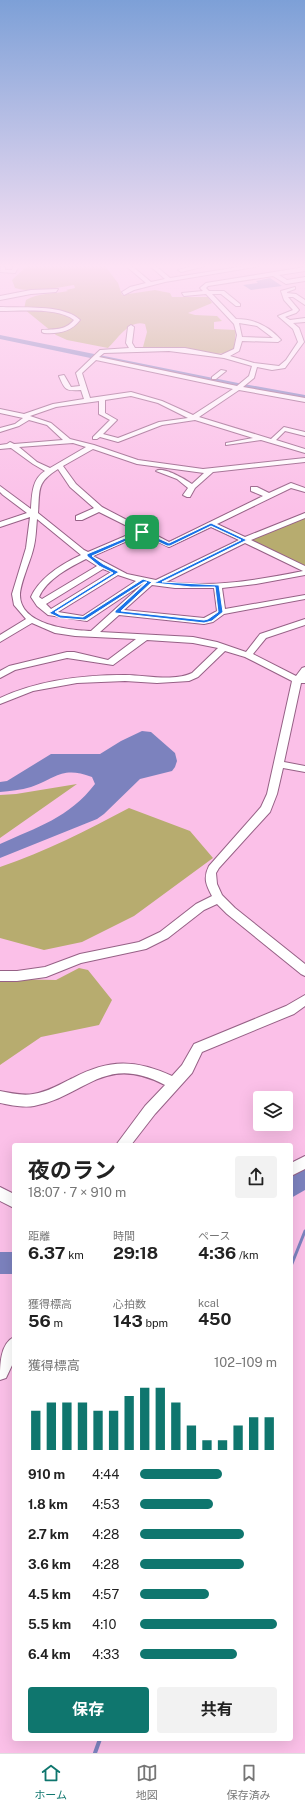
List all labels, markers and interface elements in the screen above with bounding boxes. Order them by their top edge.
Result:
pin [125,515,159,549]
icon: arrive [131,521,153,543]
map controls [253,1091,293,1131]
button: layers [253,1091,293,1131]
button: share [235,1156,277,1198]
text: 夜のラン [28,1157,116,1183]
text: 18:07 · 7 × 910 m [28,1185,126,1200]
text: 距離 [28,1230,50,1242]
text: 時間 [113,1230,135,1242]
text: ペース [198,1230,230,1242]
text: 6.37 [28,1243,65,1263]
text: 29:18 [113,1243,158,1263]
text: 4:36 [198,1243,236,1263]
text: km [65,1249,84,1261]
text: /km [236,1249,258,1261]
text: kcal [198,1297,219,1309]
text: 獲得標高 [28,1298,72,1310]
text: 心拍数 [113,1298,146,1310]
text: 450 [198,1309,231,1329]
text: 56 [28,1311,51,1331]
text: 143 [113,1311,143,1331]
text: m [51,1317,63,1329]
text: bpm [143,1317,168,1329]
text: 102–109 m [214,1355,277,1370]
text: 獲得標高 [28,1358,80,1373]
text: 910 m [28,1467,65,1482]
text: 4:44 [92,1467,119,1482]
text: 1.8 km [28,1497,68,1512]
text: 4:53 [92,1497,120,1512]
text: 2.7 km [28,1527,69,1542]
text: 4:28 [92,1527,120,1542]
text: 3.6 km [28,1557,71,1572]
text: 4:28 [92,1557,120,1572]
text: 4.5 km [28,1587,71,1602]
text: 4:57 [92,1587,119,1602]
text: 5.5 km [28,1617,71,1632]
text: 4:10 [92,1617,116,1632]
text: 6.4 km [28,1647,71,1662]
text: 4:33 [92,1647,119,1662]
button: 保存 [28,1687,149,1733]
button: 共有 [157,1687,277,1733]
tab: ホーム [34,1762,67,1802]
tab: 地図 [136,1762,158,1802]
tab: 保存済み [227,1762,271,1802]

